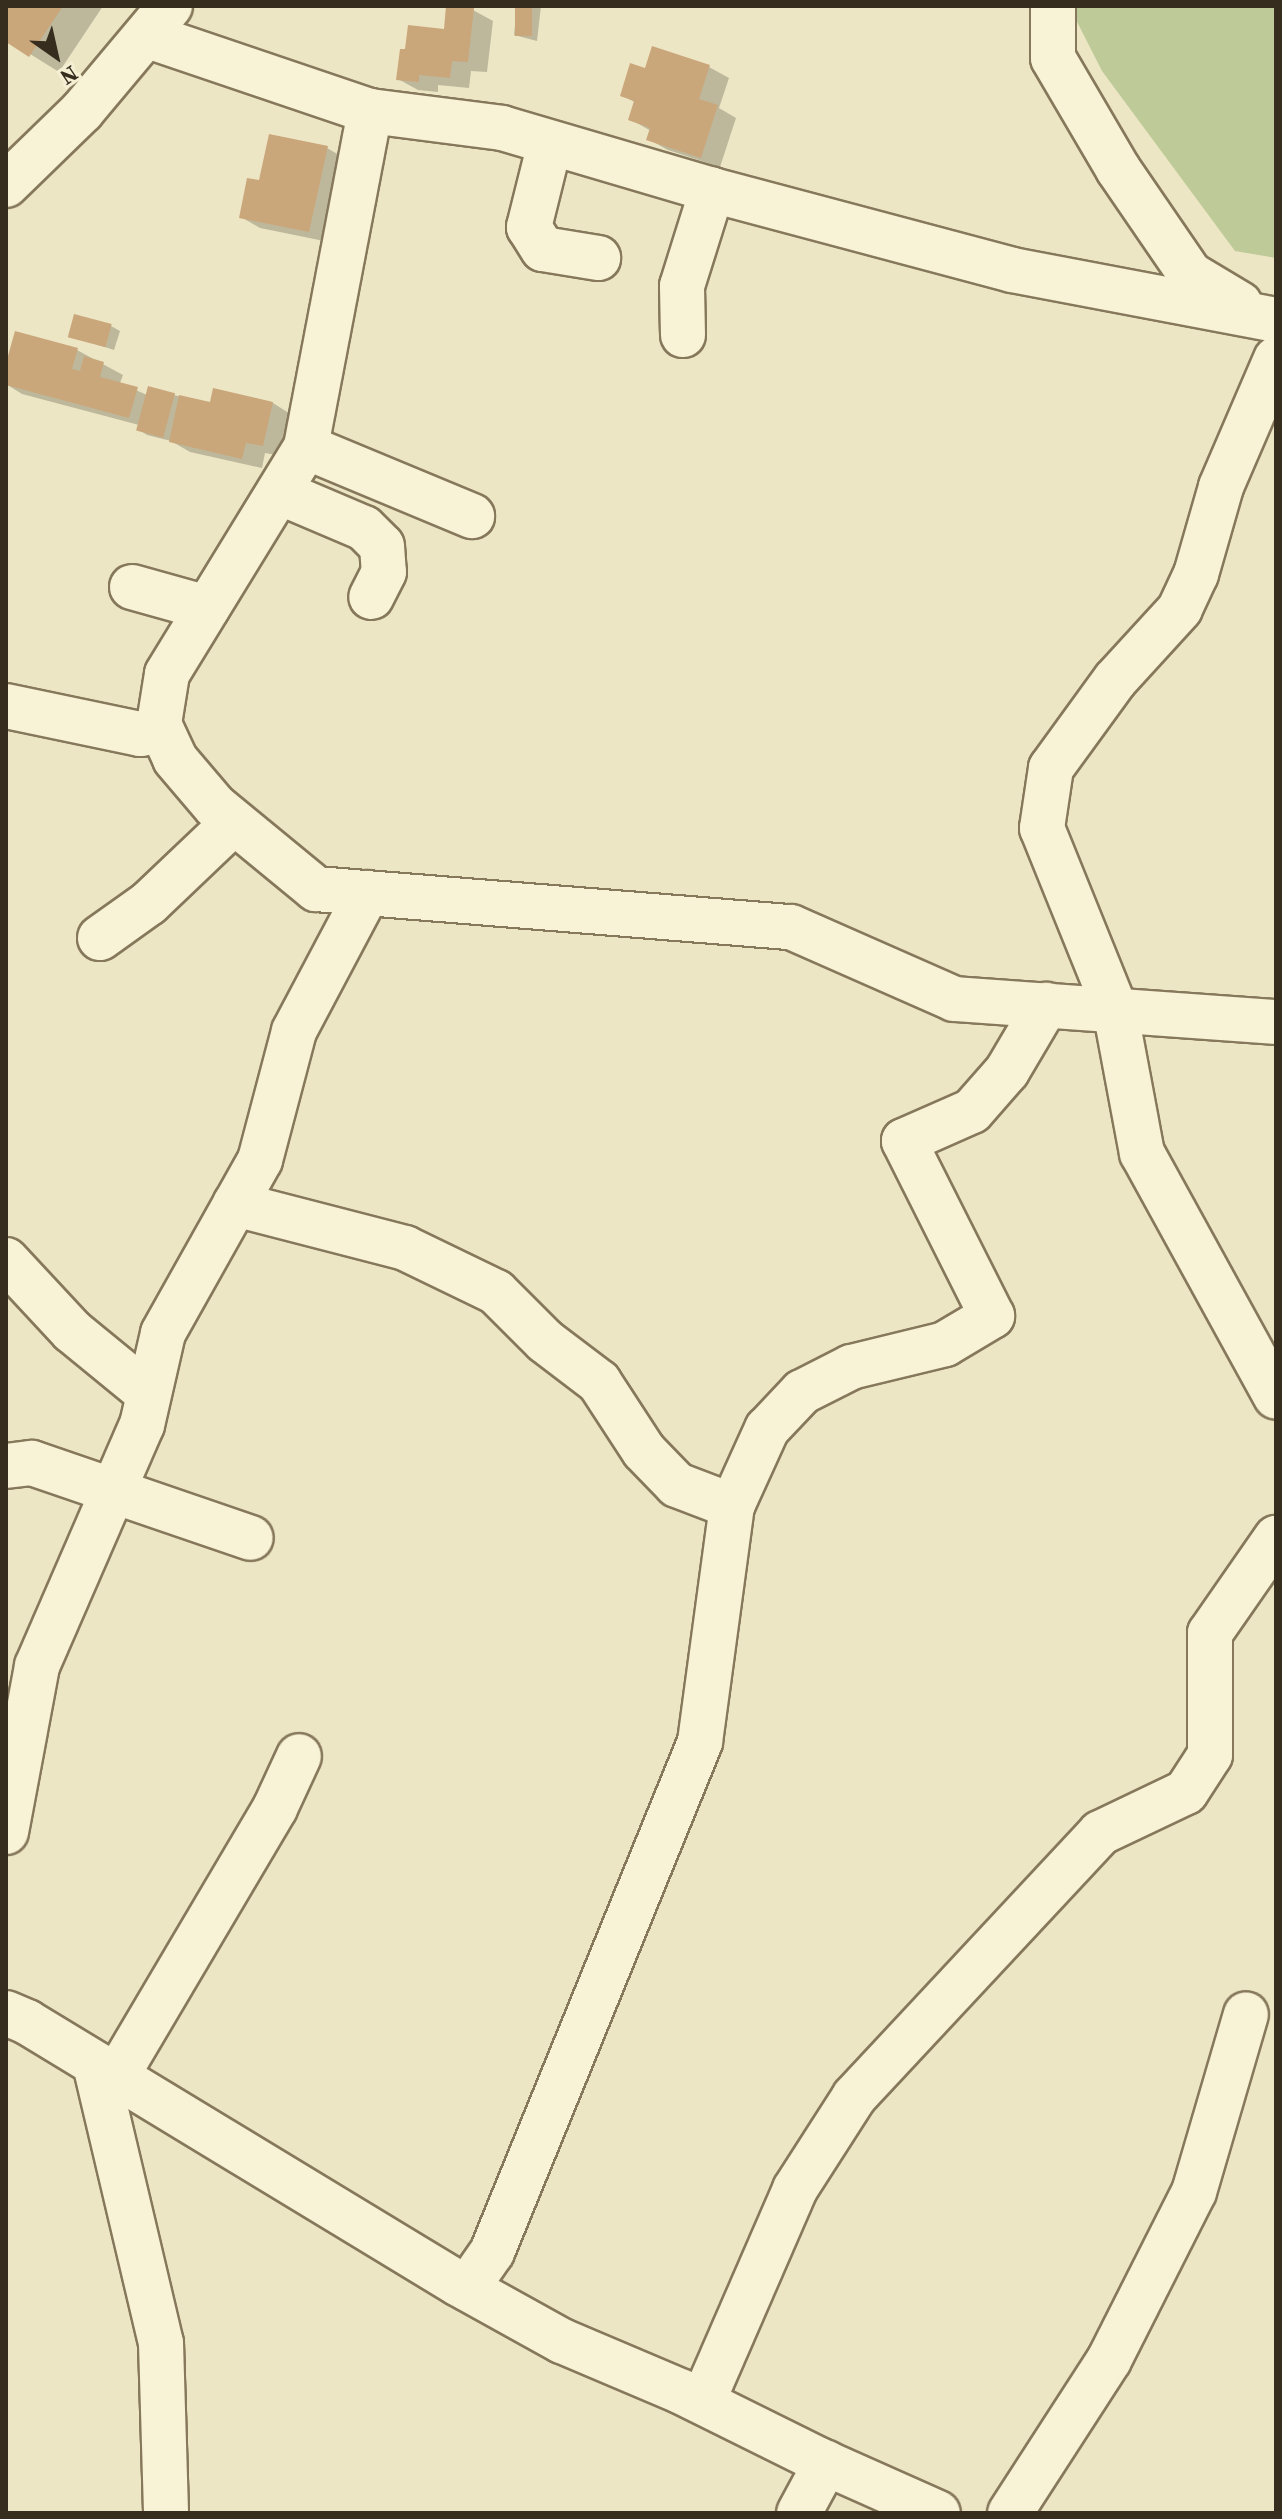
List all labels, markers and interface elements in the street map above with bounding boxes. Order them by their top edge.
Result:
north arrow [16,16,96,96]
text: N [54,59,84,93]

